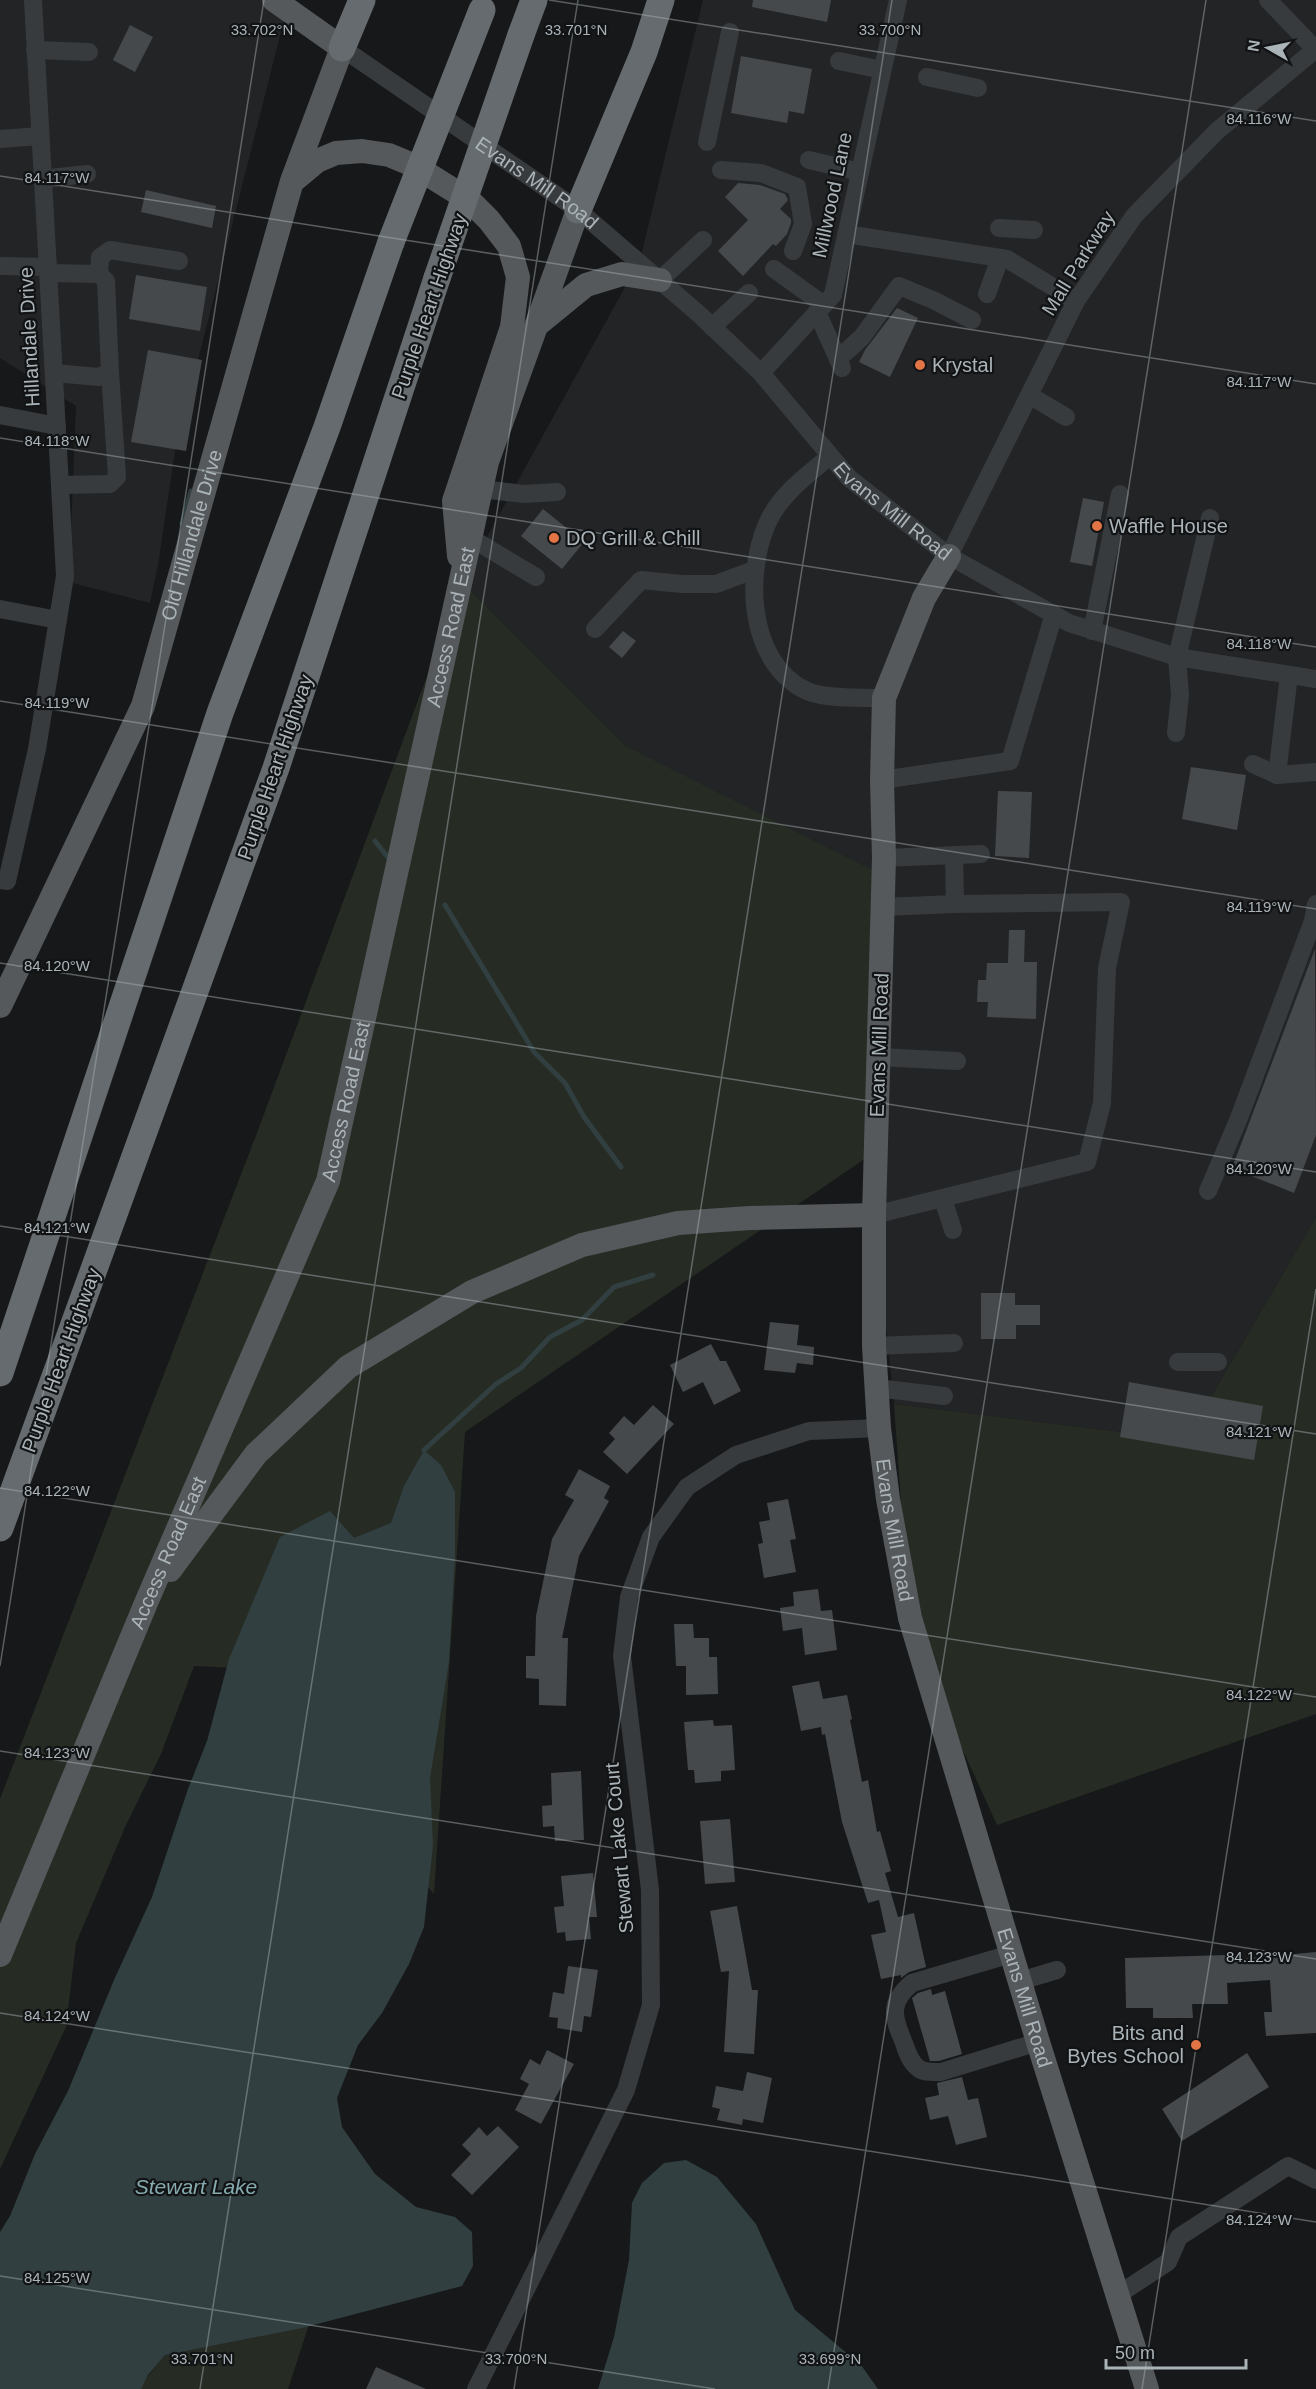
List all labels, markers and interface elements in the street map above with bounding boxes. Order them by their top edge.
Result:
north arrow [1238,18,1298,78]
text: 33.702°N [231,21,293,38]
text: 33.701°N [545,21,607,38]
text: 33.700°N [859,21,921,38]
text: N [1244,39,1263,53]
text: 84.116°W [1227,110,1292,127]
street label: Millwood Lane [808,130,856,260]
street label: Evans Mill Road [472,132,603,233]
text: 84.117°W [25,169,90,186]
street label: Mall Parkway [1037,207,1119,319]
street label: Purple Heart Highway [387,210,471,402]
street label: Hillandale Drive [14,266,44,408]
place label: Krystal [932,354,993,376]
marker: Krystal [913,358,927,372]
text: 84.117°W [1227,373,1292,390]
text: 84.118°W [25,432,90,449]
street label: Old Hillandale Drive [157,447,226,623]
street label: Evans Mill Road [829,457,956,565]
place label: Waffle House [1109,515,1228,537]
marker: Waffle House [1090,519,1104,533]
place label: DQ Grill & Chill [566,527,700,549]
marker: DQ Grill & Chill [547,531,561,545]
street label: Access Road East [422,544,479,709]
text: 84.118°W [1227,635,1292,652]
street label: Purple Heart Highway [233,671,317,863]
text: 84.119°W [25,694,90,711]
text: 84.119°W [1227,898,1292,915]
text: 84.120°W [24,957,91,974]
street label: Evans Mill Road [865,972,893,1118]
street label: Access Road East [317,1019,374,1184]
text: 84.120°W [1226,1160,1293,1177]
text: 84.121°W [24,1219,91,1236]
street label: Purple Heart Highway [17,1265,105,1455]
text: 84.121°W [1226,1423,1293,1440]
street label: Evans Mill Road [872,1457,918,1603]
street label: Access Road East [126,1473,210,1632]
text: 84.122°W [24,1482,91,1499]
text: 84.122°W [1226,1686,1293,1703]
text: 84.123°W [24,1744,91,1761]
street label: Stewart Lake Court [601,1761,637,1934]
street label: Evans Mill Road [993,1925,1056,2070]
text: 84.123°W [1226,1948,1293,1965]
text: 84.124°W [24,2007,91,2024]
place label: Bits and Bytes School [1067,2022,1184,2067]
marker: Bits and Bytes School [1189,2038,1203,2052]
water label: Stewart Lake [135,2175,257,2198]
text: 84.124°W [1226,2211,1293,2228]
text: 84.125°W [24,2269,91,2286]
scale bar [1106,2332,1246,2370]
text: 50 m [1115,2343,1155,2363]
text: 33.701°N [171,2350,233,2367]
text: 33.700°N [485,2350,547,2367]
text: 33.699°N [799,2350,861,2367]

